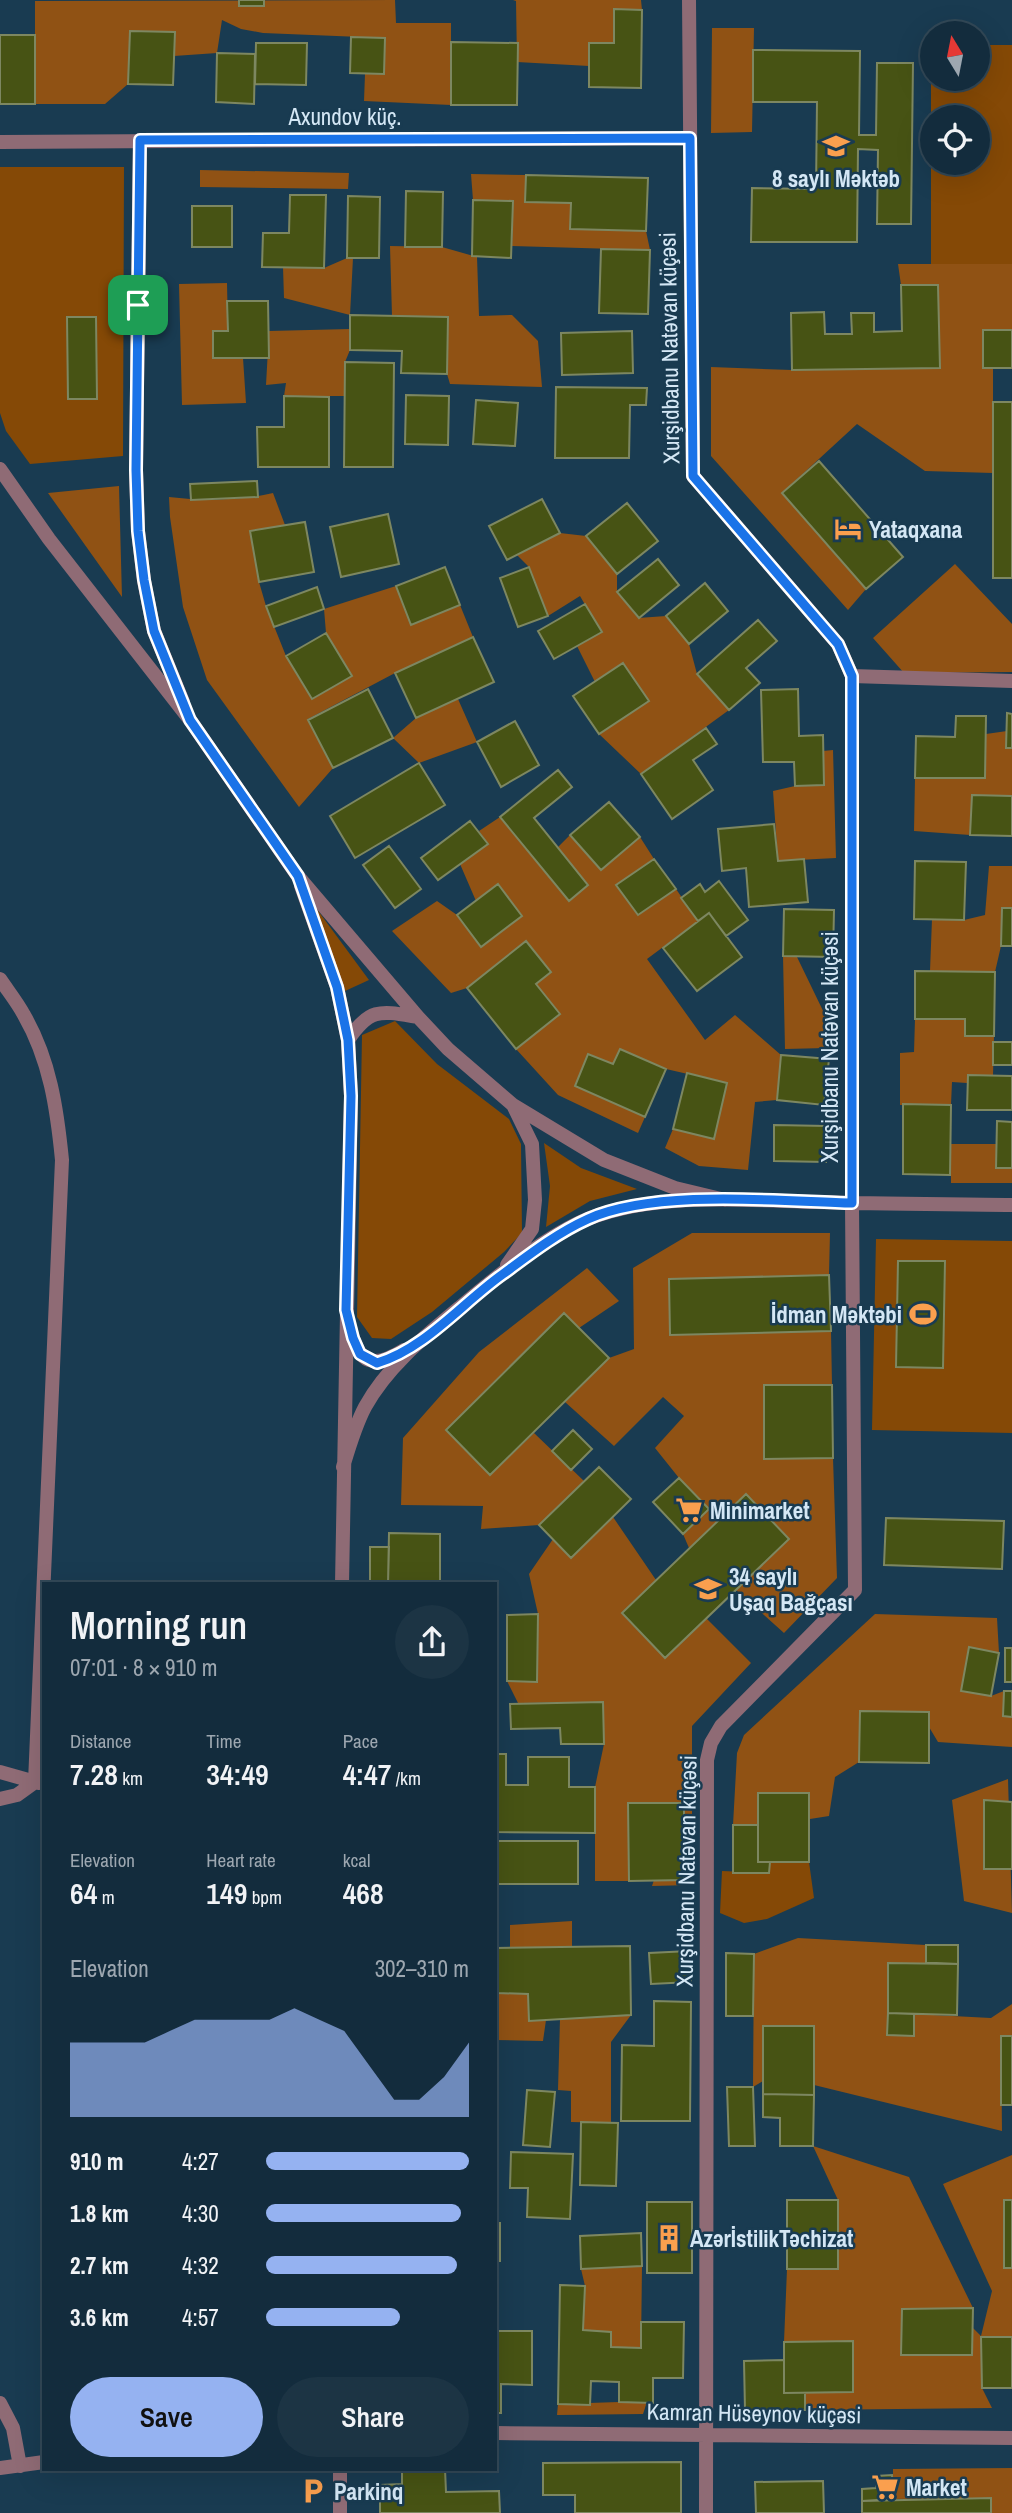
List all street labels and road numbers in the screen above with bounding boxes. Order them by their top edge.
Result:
street label: Axundov küç. [287,101,402,132]
street label: Xurşidbanu Natəvan küçəsi [651,232,687,464]
street label: Xurşidbanu Natəvan küçəsi [814,931,845,1163]
street label: Xurşidbanu Natəvan küçəsi [668,1755,704,1987]
street label: Kamran Hüseynov küçəsi [646,2396,862,2430]

